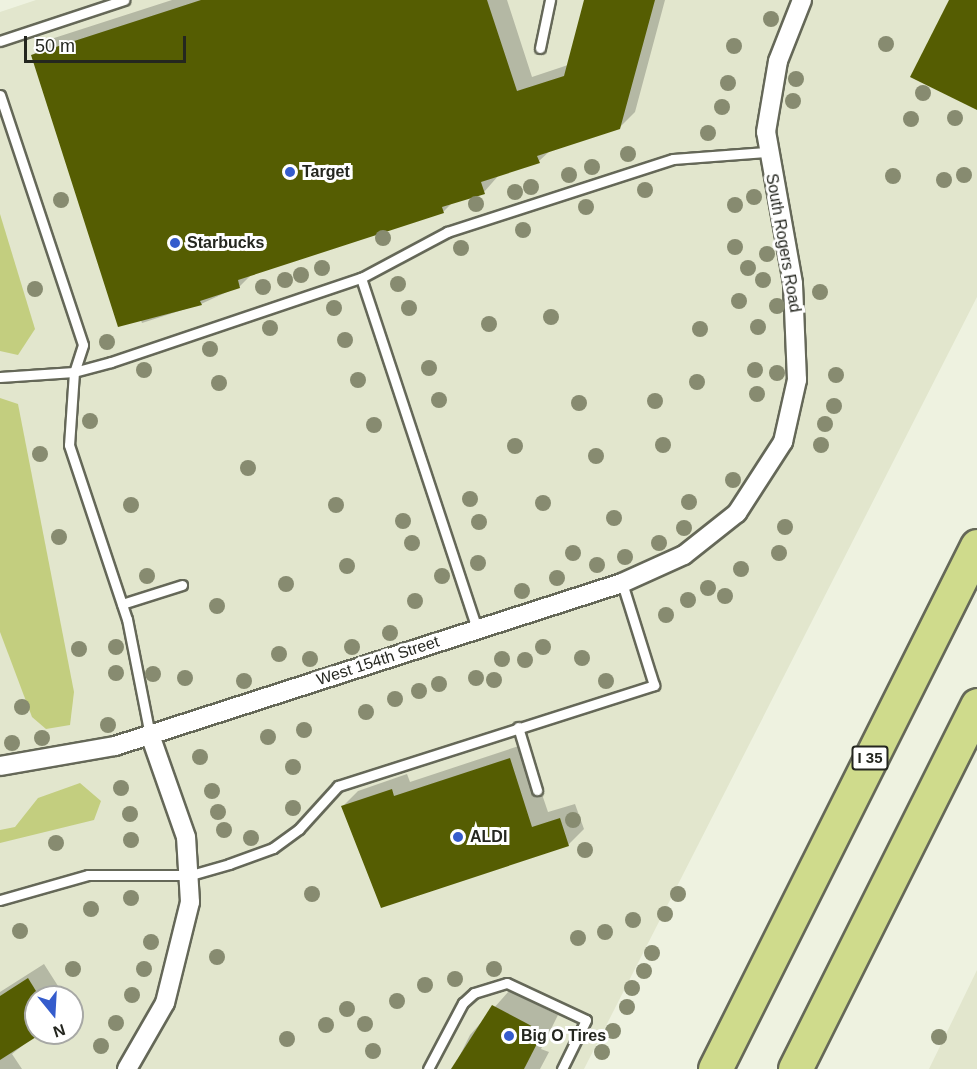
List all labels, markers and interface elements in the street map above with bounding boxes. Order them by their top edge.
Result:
scale bar [27,24,189,62]
text: 50 m [35,36,75,56]
place label: Target [302,162,350,182]
marker: Target [283,165,297,179]
street label: South Rogers Road [761,172,805,314]
place label: Starbucks [187,233,264,253]
marker: Starbucks [168,236,182,250]
street label: West 154th Street [314,632,442,690]
road number: I 35 [850,746,890,770]
place label: ALDI [470,827,507,847]
marker: ALDI [451,830,465,844]
north arrow [24,985,84,1045]
text: N [51,1021,67,1041]
place label: Big O Tires [521,1026,606,1046]
marker: Big O Tires [502,1029,516,1043]

